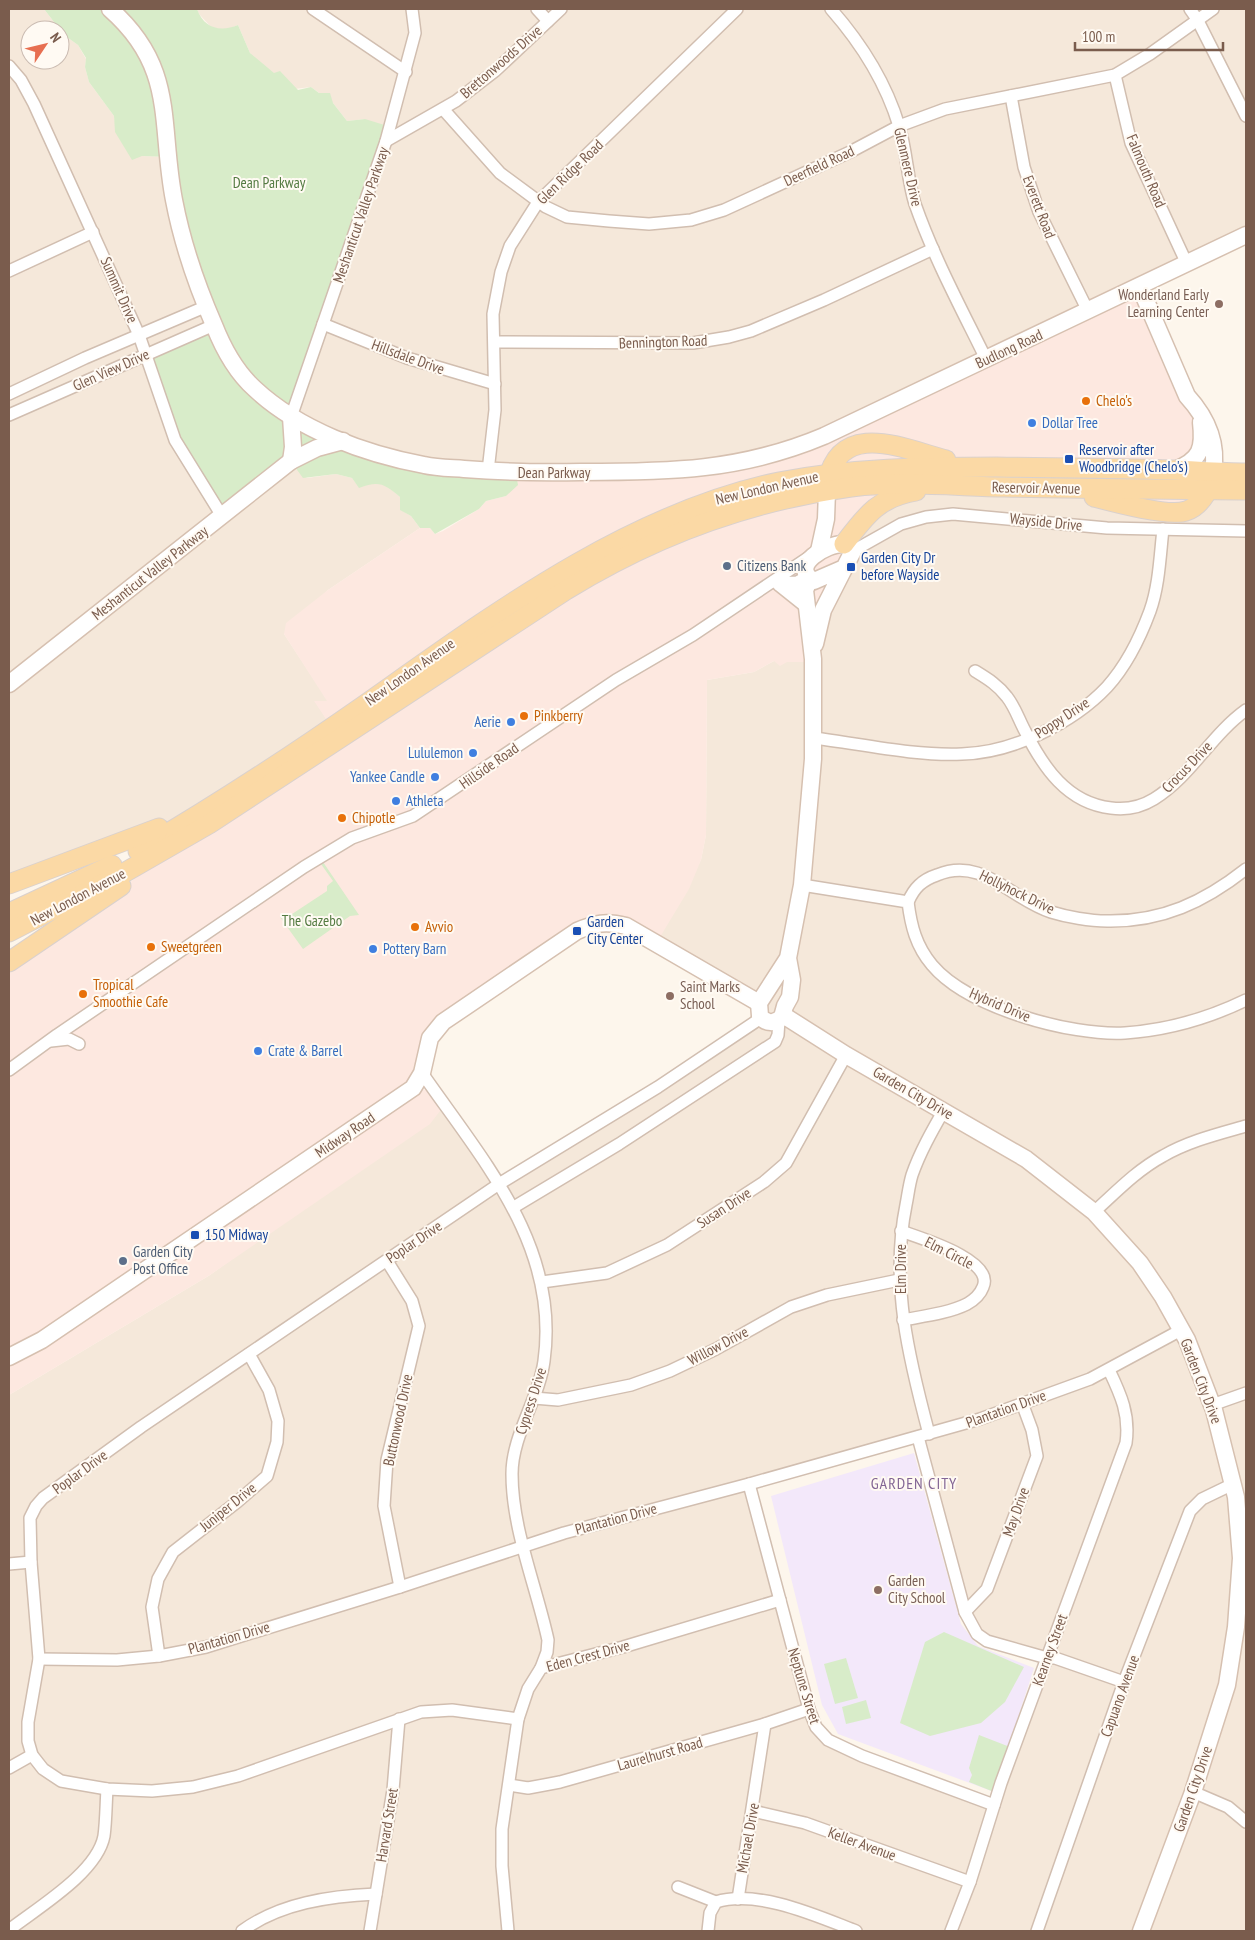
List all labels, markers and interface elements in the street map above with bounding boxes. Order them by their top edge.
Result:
north arrow [20,20,70,70]
scale bar [1075,20,1222,52]
street label: Brettonwoods Drive [456,21,545,102]
text: 100 m [1082,27,1115,46]
text: N [46,29,65,46]
street label: Glenmere Drive [890,126,927,208]
street label: Falmouth Road [1122,131,1170,210]
street label: Glen Ridge Road [532,135,607,208]
street label: Deerfield Road [780,141,857,190]
street label: Meshanticut Valley Parkway [328,144,393,285]
park label: Dean Parkway [233,173,306,192]
street label: Everett Road [1019,173,1060,241]
street label: Summit Drive [96,254,142,326]
place label: Wonderland Early Learning Center [1118,285,1210,321]
marker: Wonderland Early Learning Center [1213,298,1225,310]
street label: Budlong Road [972,325,1045,372]
street label: Bennington Road [618,330,708,353]
street label: Hillsdale Drive [369,335,447,378]
street label: Glen View Drive [70,344,152,395]
place label: Chelo's [1096,391,1132,410]
marker: Chelo's [1080,395,1092,407]
place label: Dollar Tree [1042,413,1098,432]
marker: Dollar Tree [1026,417,1038,429]
place label: Reservoir after Woodbridge (Chelo's) [1079,440,1188,476]
marker: Reservoir after Woodbridge (Chelo's) [1063,453,1075,465]
street label: Dean Parkway [518,463,591,482]
street label: New London Avenue [714,466,820,509]
street label: Reservoir Avenue [992,477,1080,498]
street label: Wayside Drive [1009,508,1083,535]
street label: Meshanticut Valley Parkway [88,521,212,624]
place label: Garden City Dr before Wayside [861,548,939,584]
place label: Citizens Bank [737,556,806,575]
marker: Citizens Bank [721,560,733,572]
marker: Garden City Dr before Wayside [845,561,857,573]
street label: New London Avenue [361,634,458,709]
street label: Poppy Drive [1031,693,1093,742]
place label: Pinkberry [534,706,583,725]
marker: Pinkberry [518,710,530,722]
place label: Aerie [474,712,501,731]
marker: Aerie [505,716,517,728]
street label: Crocus Drive [1157,737,1216,796]
street label: Hillside Road [455,738,522,793]
place label: Lululemon [408,743,463,762]
marker: Lululemon [467,747,479,759]
place label: Yankee Candle [350,767,425,786]
marker: Yankee Candle [429,771,441,783]
place label: Athleta [406,791,443,810]
marker: Athleta [390,795,402,807]
place label: Chipotle [352,808,396,827]
marker: Chipotle [336,812,348,824]
street label: New London Avenue [27,864,128,930]
street label: Hollyhock Drive [976,865,1058,918]
park label: The Gazebo [282,911,342,930]
place label: Garden City Center [587,912,644,948]
place label: Avvio [425,917,453,936]
marker: Avvio [409,921,421,933]
marker: Garden City Center [571,925,583,937]
place label: Sweetgreen [161,937,222,956]
place label: Pottery Barn [383,939,446,958]
marker: Sweetgreen [145,941,157,953]
marker: Pottery Barn [367,943,379,955]
place label: Tropical Smoothie Cafe [93,975,168,1011]
place label: Saint Marks School [680,977,740,1013]
street label: Hybrid Drive [967,983,1034,1026]
marker: Tropical Smoothie Cafe [77,988,89,1000]
marker: Saint Marks School [664,990,676,1002]
place label: Crate & Barrel [268,1041,343,1060]
marker: Crate & Barrel [252,1045,264,1057]
street label: Garden City Drive [870,1062,957,1123]
street label: Midway Road [311,1108,378,1162]
street label: Susan Drive [693,1183,754,1232]
street label: Poplar Drive [382,1216,445,1267]
place label: 150 Midway [205,1225,269,1244]
marker: 150 Midway [189,1229,201,1241]
street label: Elm Circle [922,1232,977,1273]
place label: Garden City Post Office [133,1242,193,1278]
street label: Elm Drive [891,1244,910,1294]
marker: Garden City Post Office [117,1255,129,1267]
street label: Willow Drive [684,1322,751,1369]
street label: Garden City Drive [1177,1336,1226,1426]
street label: Cypress Drive [511,1365,550,1437]
street label: Buttonwood Drive [379,1372,417,1468]
street label: Plantation Drive [963,1385,1048,1432]
street label: Poplar Drive [48,1445,111,1498]
district label: GARDEN CITY [871,1473,957,1493]
street label: Juniper Drive [195,1478,260,1536]
street label: May Drive [998,1485,1033,1539]
street label: Plantation Drive [573,1498,659,1539]
place label: Garden City School [888,1571,946,1607]
marker: Garden City School [872,1584,884,1596]
street label: Kearney Street [1028,1611,1071,1688]
street label: Plantation Drive [186,1617,272,1658]
street label: Eden Crest Drive [544,1635,632,1676]
street label: Neptune Street [784,1646,825,1726]
street label: Capuano Avenue [1096,1652,1143,1739]
street label: Laurelhurst Road [615,1732,705,1775]
street label: Garden City Drive [1169,1743,1216,1834]
street label: Harvard Street [371,1786,402,1863]
street label: Michael Drive [732,1801,763,1874]
street label: Keller Avenue [826,1822,899,1865]

